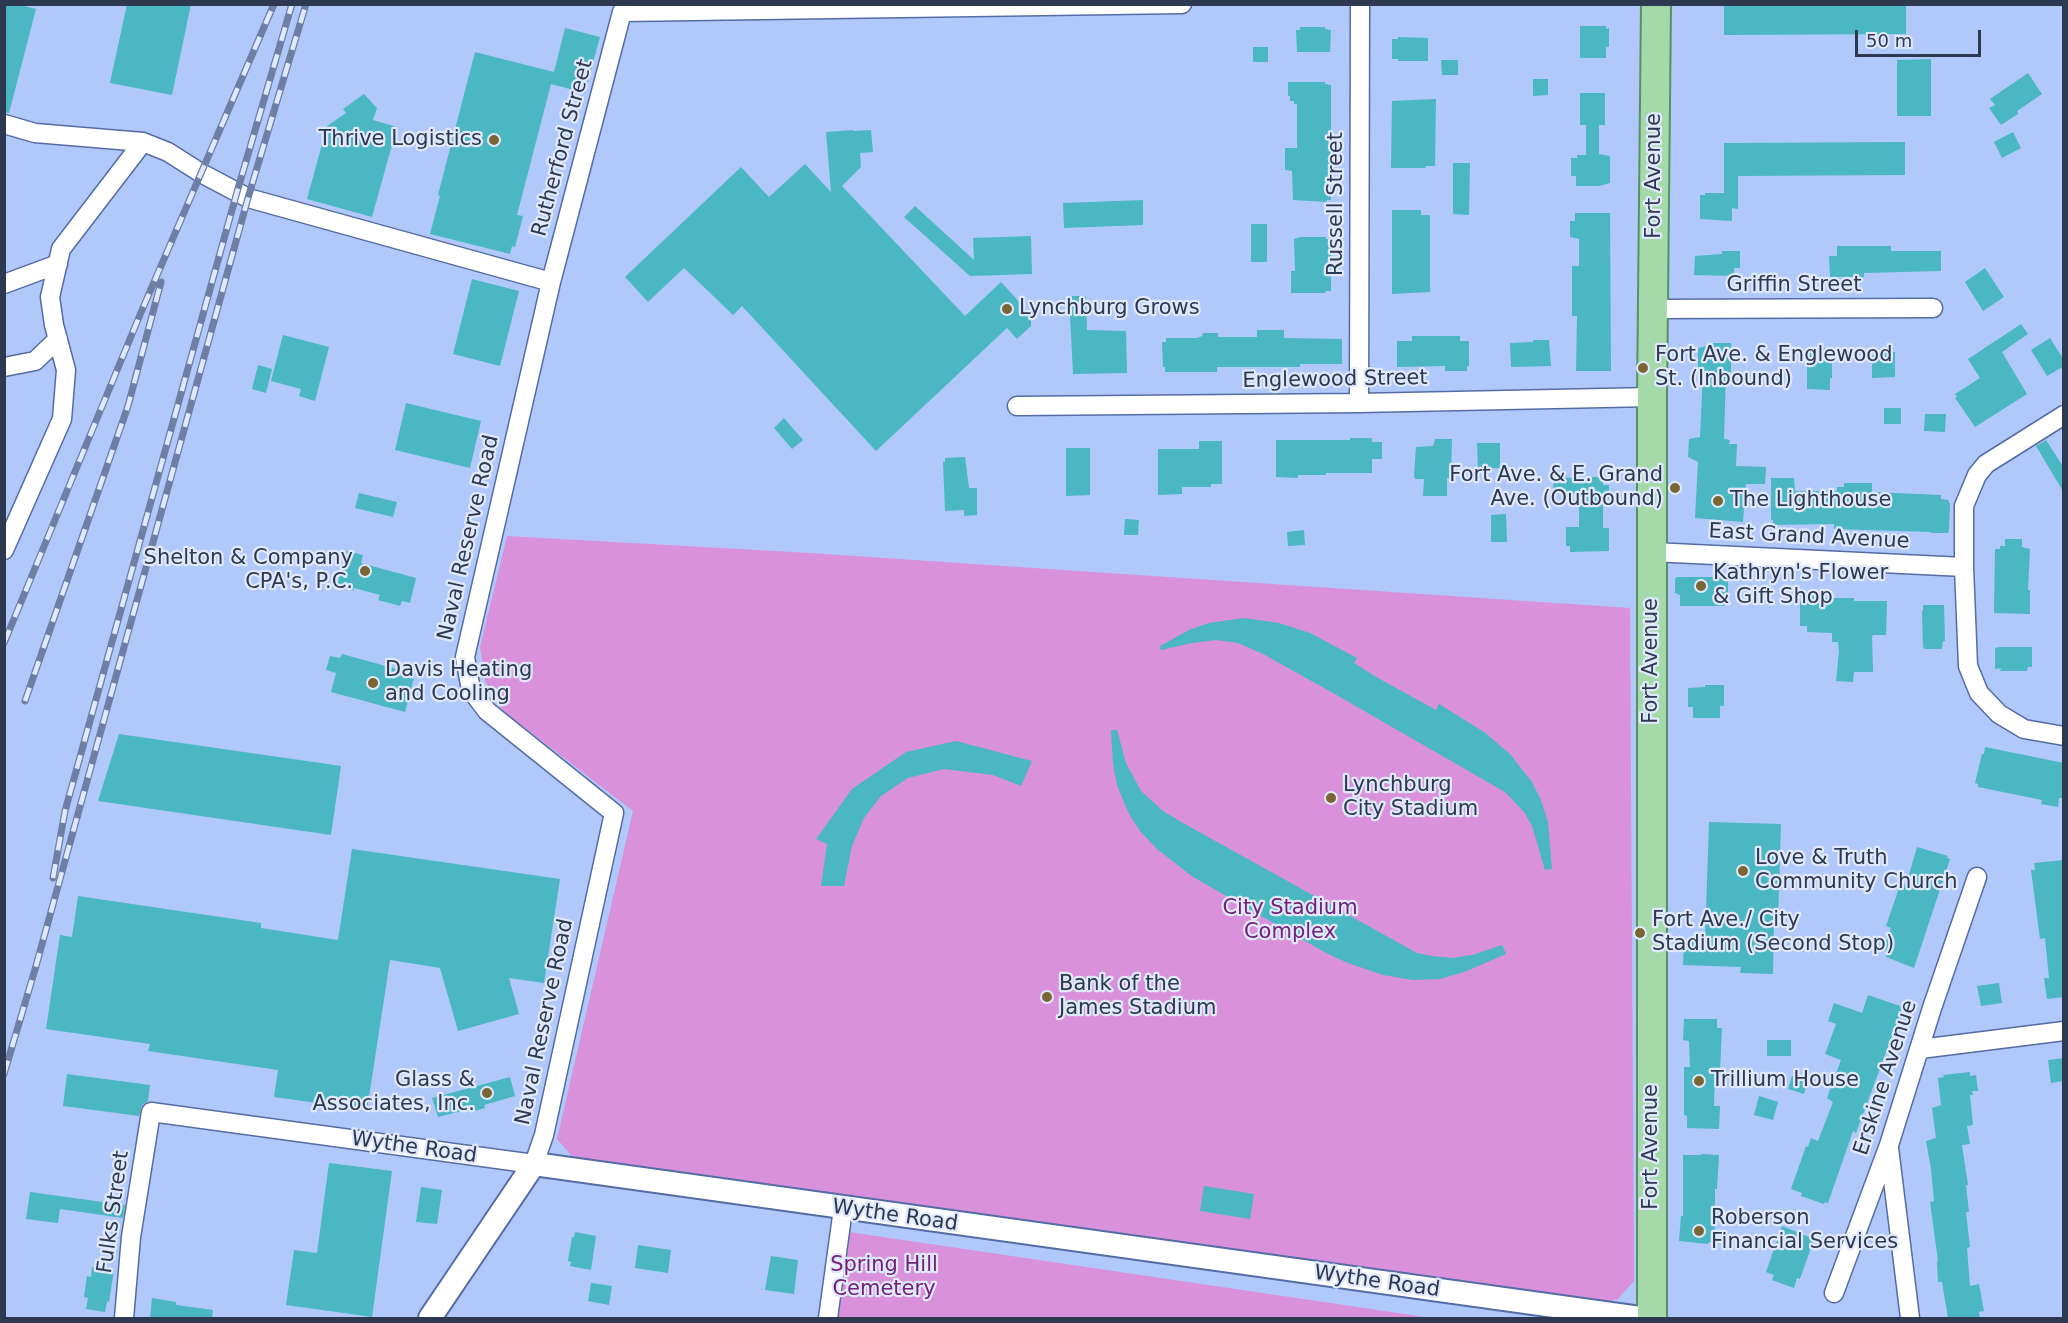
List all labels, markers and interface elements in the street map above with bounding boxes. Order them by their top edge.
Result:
scale bar [1858,18,1984,56]
text: 50 m [1866,30,1912,51]
street label: Rutherford Street [527,57,599,239]
street label: Fort Avenue [1642,113,1668,239]
place label: Thrive Logistics [319,127,482,153]
street label: Russell Street [1324,132,1350,276]
marker: Thrive Logistics [487,133,501,147]
street label: Griffin Street [1727,273,1861,299]
place label: Lynchburg Grows [1019,296,1200,322]
marker: Lynchburg Grows [1000,302,1014,316]
place label: Fort Ave. & Englewood St. (Inbound) [1655,343,1892,393]
marker: Fort Ave. & Englewood St. (Inbound) [1636,361,1650,375]
street label: Englewood Street [1242,366,1428,394]
street label: Naval Reserve Road [433,433,505,643]
place label: Fort Ave. & E. Grand Ave. (Outbound) [1449,463,1663,513]
marker: Fort Ave. & E. Grand Ave. (Outbound) [1668,481,1682,495]
place label: The Lighthouse [1730,488,1891,514]
marker: The Lighthouse [1711,494,1725,508]
street label: East Grand Avenue [1708,519,1910,555]
place label: Shelton & Company CPA's, P.C. [144,546,353,596]
place label: Kathryn's Flower & Gift Shop [1713,561,1888,611]
marker: Shelton & Company CPA's, P.C. [358,564,372,578]
marker: Kathryn's Flower & Gift Shop [1694,579,1708,593]
street label: Fort Avenue [1639,598,1665,724]
place label: Davis Heating and Cooling [385,658,532,708]
marker: Davis Heating and Cooling [366,676,380,690]
place label: Lynchburg City Stadium [1343,773,1478,823]
marker: Lynchburg City Stadium [1324,791,1338,805]
place label: Love & Truth Community Church [1755,846,1958,896]
marker: Love & Truth Community Church [1736,864,1750,878]
park label: City Stadium Complex [1222,896,1358,946]
place label: Fort Ave./ City Stadium (Second Stop) [1652,908,1894,958]
street label: Naval Reserve Road [511,917,579,1127]
marker: Fort Ave./ City Stadium (Second Stop) [1633,926,1647,940]
place label: Bank of the James Stadium [1059,972,1216,1022]
marker: Bank of the James Stadium [1040,990,1054,1004]
street label: Erskine Avenue [1849,997,1923,1159]
place label: Glass & Associates, Inc. [312,1068,475,1118]
place label: Trillium House [1711,1068,1859,1094]
marker: Trillium House [1692,1074,1706,1088]
street label: Fort Avenue [1639,1084,1665,1210]
marker: Glass & Associates, Inc. [480,1086,494,1100]
street label: Wythe Road [350,1127,478,1169]
street label: Fulks Street [93,1149,135,1275]
street label: Wythe Road [831,1195,959,1237]
place label: Roberson Financial Services [1711,1206,1898,1256]
marker: Roberson Financial Services [1692,1224,1706,1238]
park label: Spring Hill Cemetery [830,1253,938,1303]
street label: Wythe Road [1313,1261,1441,1303]

